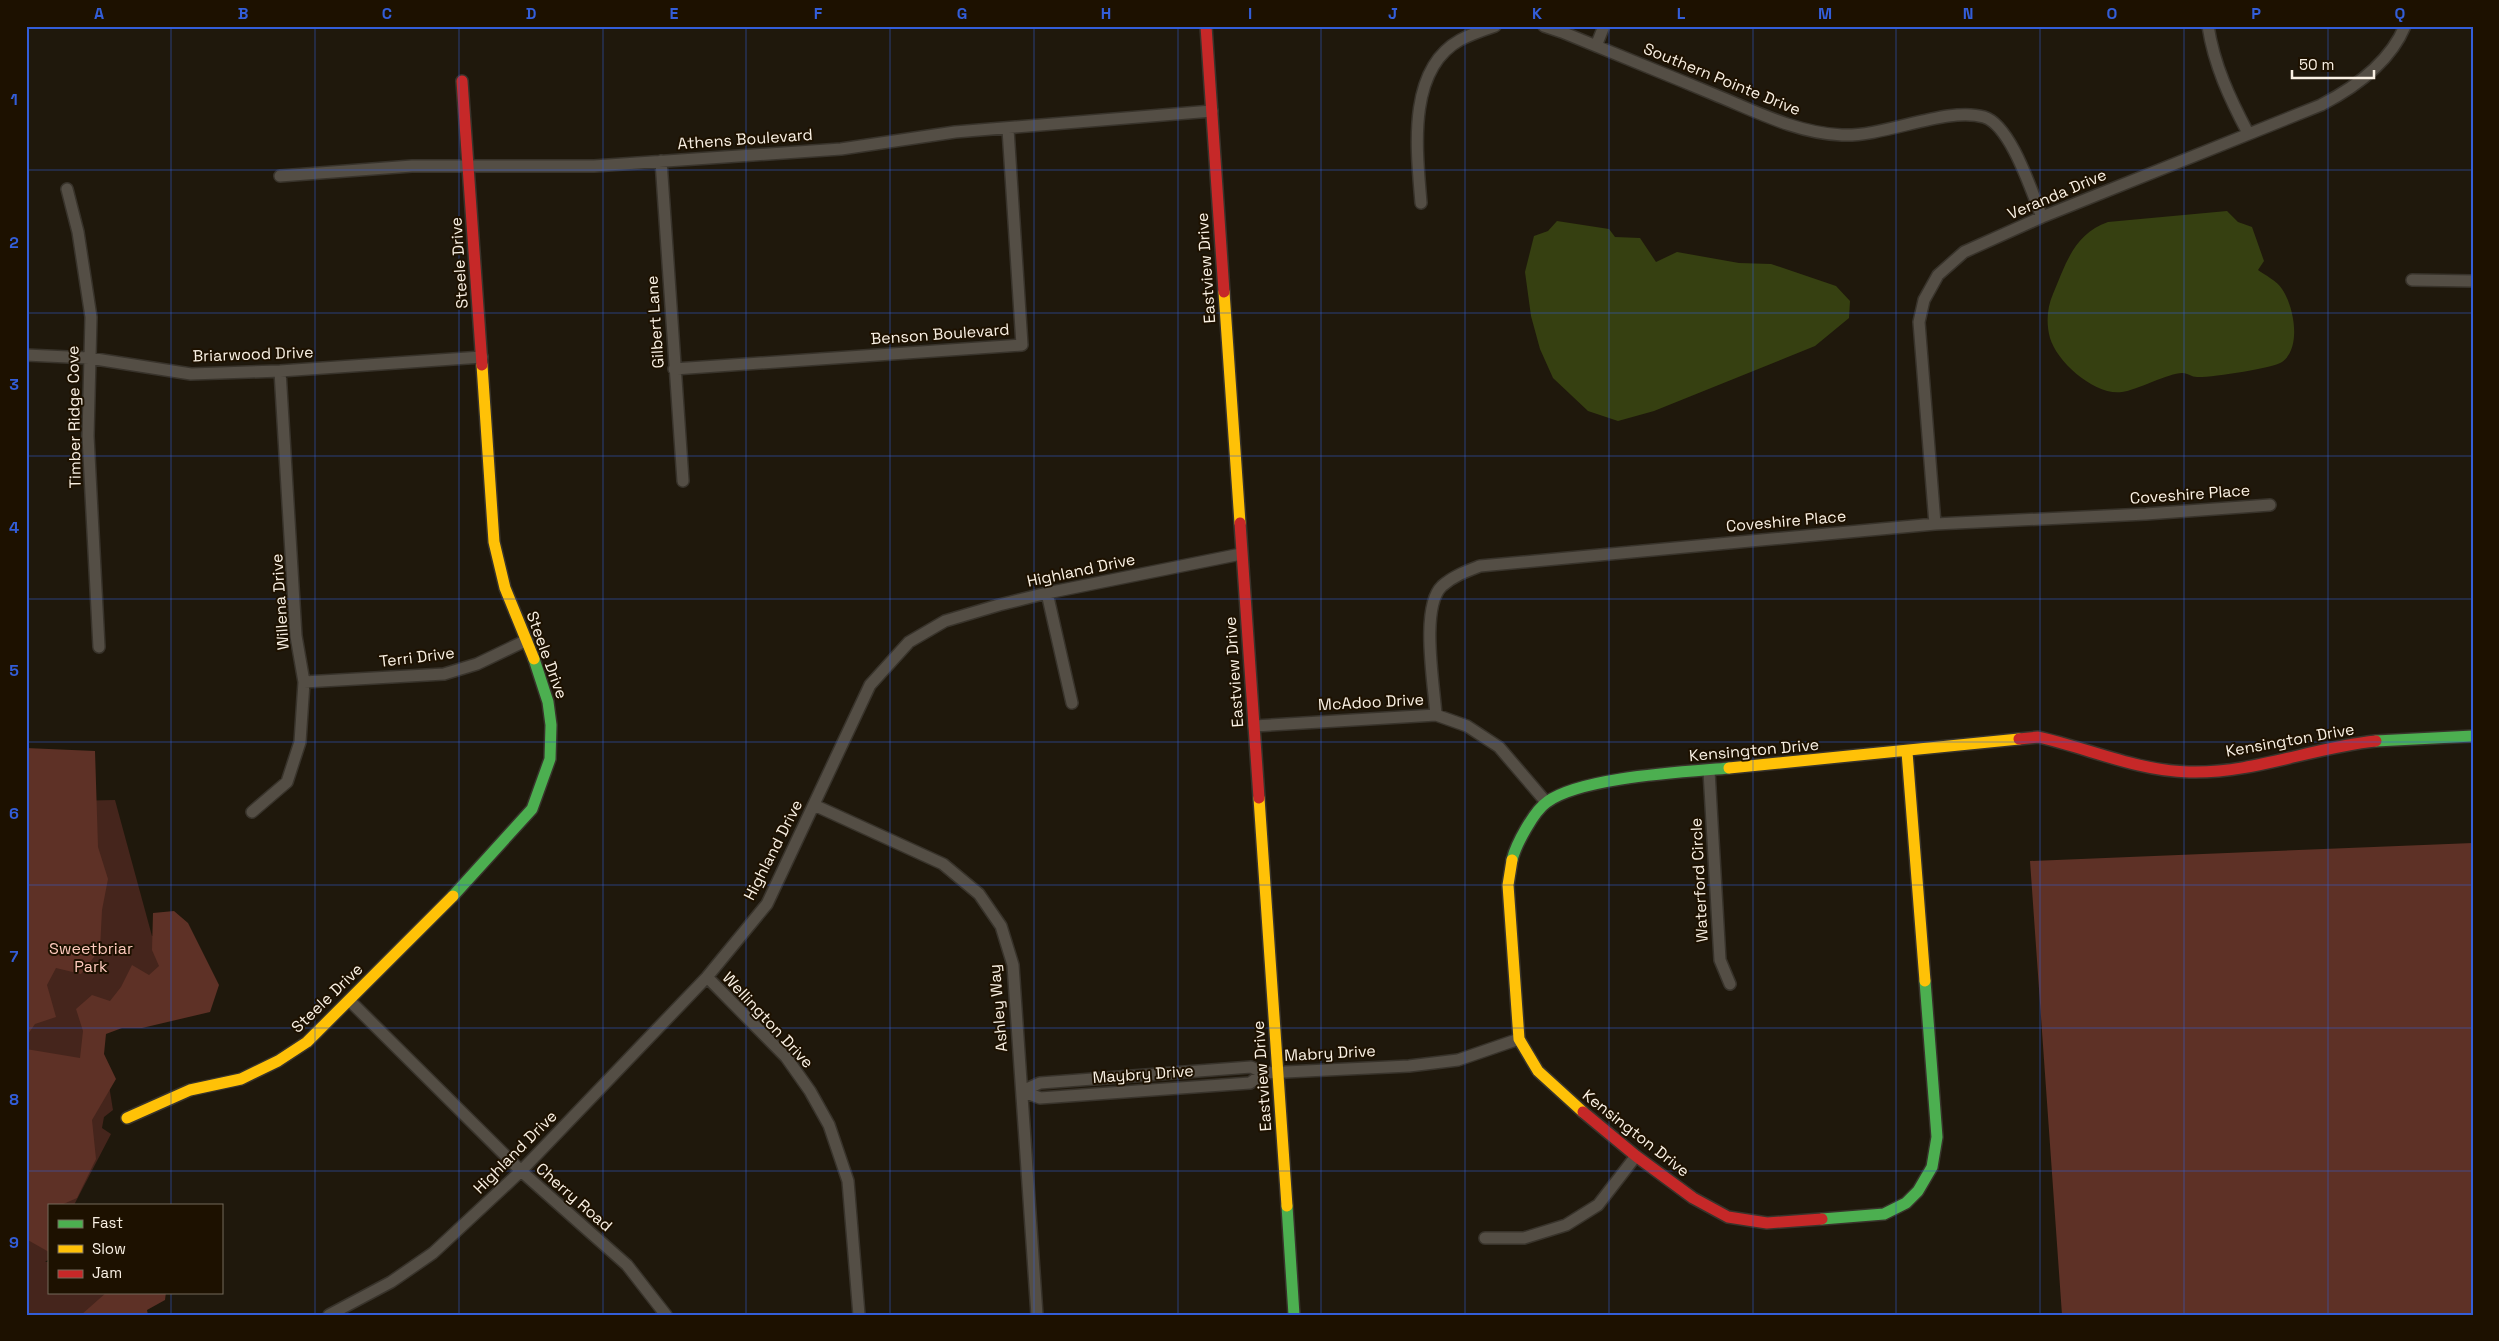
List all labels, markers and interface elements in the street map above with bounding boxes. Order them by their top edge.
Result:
text: A [94,3,104,24]
text: B [238,3,248,24]
text: C [382,3,392,24]
text: D [526,3,536,24]
text: E [670,3,679,24]
text: F [814,3,823,24]
text: G [957,3,967,24]
text: H [1101,3,1111,24]
text: I [1248,3,1252,24]
text: J [1388,3,1398,24]
text: K [1532,3,1542,24]
text: L [1677,3,1686,24]
text: M [1818,3,1832,24]
text: N [1963,3,1973,24]
text: O [2107,3,2118,24]
text: P [2251,3,2261,24]
text: Q [2395,3,2406,24]
street label: Southern Pointe Drive [1640,38,1804,120]
scale bar [2292,48,2374,80]
text: 50 m [2299,55,2334,74]
text: 1 [10,89,18,110]
street label: Athens Boulevard [677,124,813,154]
street label: Veranda Drive [2004,164,2110,224]
street label: Eastview Drive [1192,212,1220,324]
street label: Steele Drive [445,217,473,309]
text: 2 [9,232,19,253]
street label: Gilbert Lane [641,275,669,369]
street label: Benson Boulevard [870,319,1010,349]
street label: Briarwood Drive [192,341,314,367]
street label: Timber Ridge Cove [62,345,86,489]
text: 3 [9,374,19,395]
street label: Coveshire Place [2129,479,2251,509]
street label: Coveshire Place [1725,505,1847,537]
text: 4 [9,517,19,538]
street label: Highland Drive [1025,548,1137,592]
street label: Willena Drive [266,553,294,651]
street label: Steele Drive [521,608,573,702]
street label: Eastview Drive [1220,616,1248,728]
street label: Terri Drive [378,642,456,672]
text: 5 [9,660,19,681]
street label: McAdoo Drive [1318,689,1424,715]
street label: Kensington Drive [2224,718,2356,762]
street label: Kensington Drive [1688,734,1820,766]
street label: Highland Drive [739,796,807,904]
text: 6 [9,803,19,824]
street label: Waterford Circle [1685,817,1713,943]
park label: Sweetbriar Park [49,938,133,977]
text: 7 [10,946,19,967]
street label: Steele Drive [287,959,367,1037]
street label: Ashley Way [984,963,1012,1053]
street label: Wellington Drive [718,967,818,1073]
street label: Eastview Drive [1248,1020,1276,1132]
street label: Mabry Drive [1284,1040,1376,1066]
street label: Maybry Drive [1092,1060,1194,1088]
street label: Kensington Drive [1578,1085,1694,1181]
text: 8 [9,1089,19,1110]
street label: Highland Drive [469,1106,561,1198]
street label: Cherry Road [531,1158,617,1236]
legend [48,1204,222,1294]
text: Fast [92,1213,123,1232]
text: 9 [9,1232,19,1253]
text: Slow [92,1239,126,1258]
text: Jam [92,1263,122,1282]

